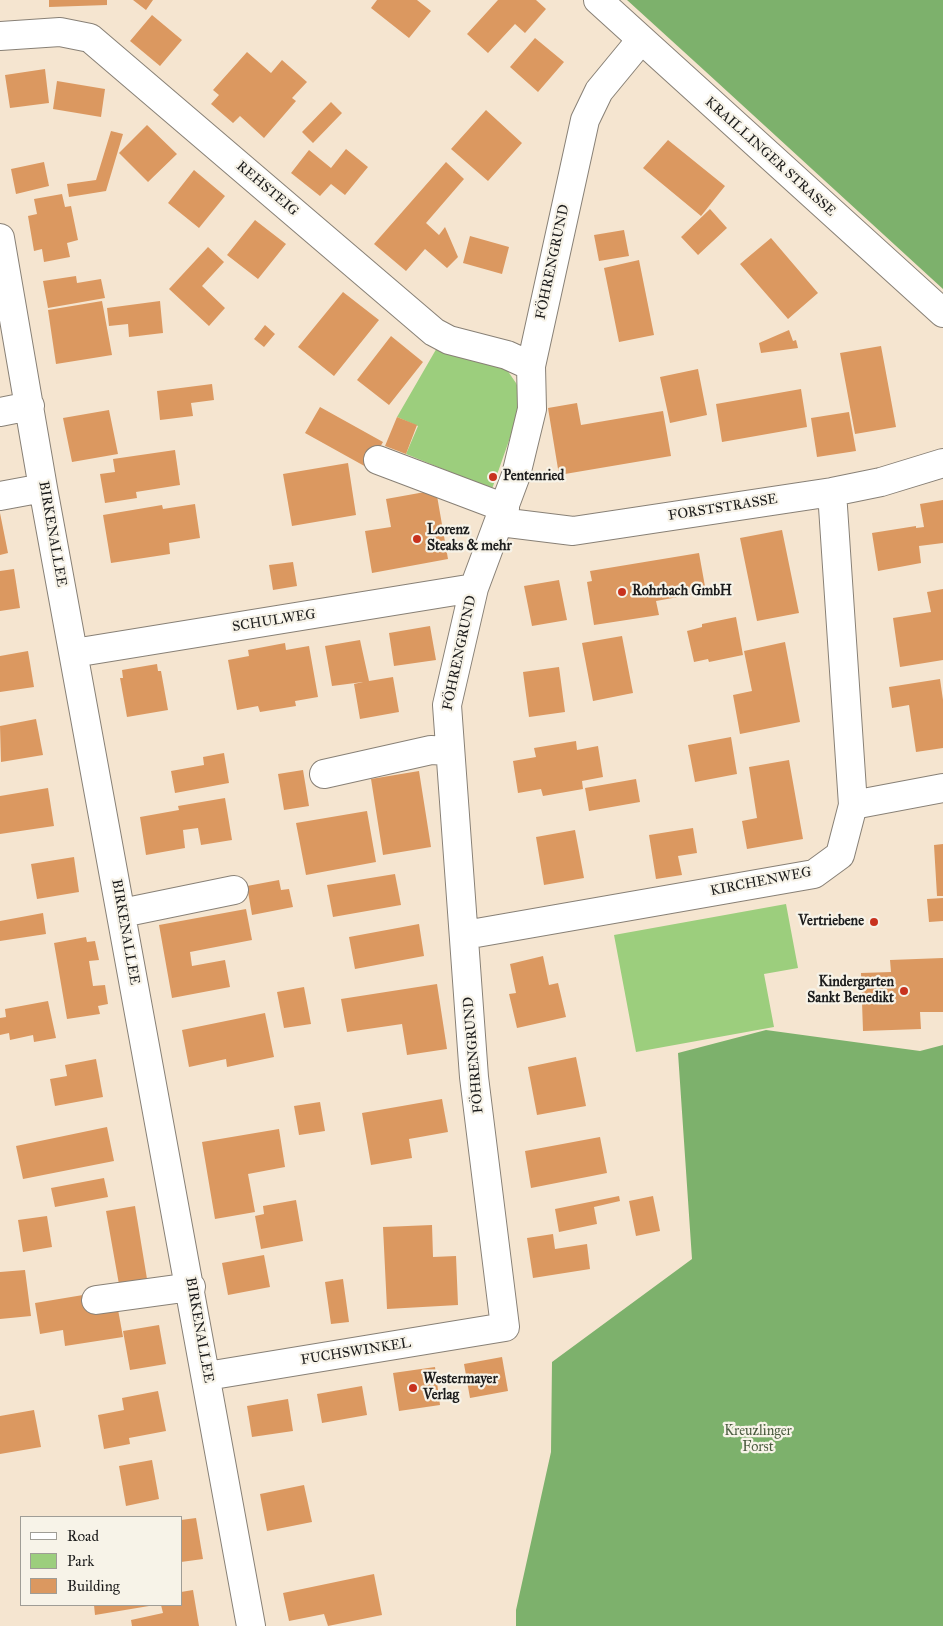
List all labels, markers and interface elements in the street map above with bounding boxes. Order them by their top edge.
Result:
street label: KRAILLINGER STRASSE [701,94,839,220]
street label: REHSTEIG [233,158,301,220]
street label: FÖHRENGRUND [533,203,573,321]
place label: Pentenried [503,469,564,485]
marker: Pentenried [487,471,499,483]
street label: BIRKENALLEE [34,480,70,588]
street label: FORSTSTRASSE [667,491,779,525]
place label: Lorenz Steaks & mehr [427,523,512,556]
marker: Lorenz Steaks & mehr [411,533,423,545]
place label: Rohrbach GmbH [632,584,732,600]
marker: Rohrbach GmbH [616,586,628,598]
street label: FÖHRENGRUND [440,594,480,712]
street label: SCHULWEG [231,606,317,636]
street label: KIRCHENWEG [709,864,813,900]
street label: BIRKENALLEE [107,878,143,986]
place label: Vertriebene [798,914,864,930]
marker: Vertriebene [868,916,880,928]
place label: Kindergarten Sankt Benedikt [807,975,894,1008]
marker: Kindergarten Sankt Benedikt [898,985,910,997]
street label: FÖHRENGRUND [461,996,487,1114]
street label: BIRKENALLEE [181,1276,217,1384]
street label: FUCHSWINKEL [300,1335,412,1369]
place label: Westermayer Verlag [423,1372,498,1404]
marker: Westermayer Verlag [407,1382,419,1394]
park label: Kreuzlinger Forst [724,1424,792,1456]
legend [20,1516,182,1606]
text: Road [67,1527,99,1545]
text: Park [67,1552,94,1570]
text: Building [67,1577,120,1595]

